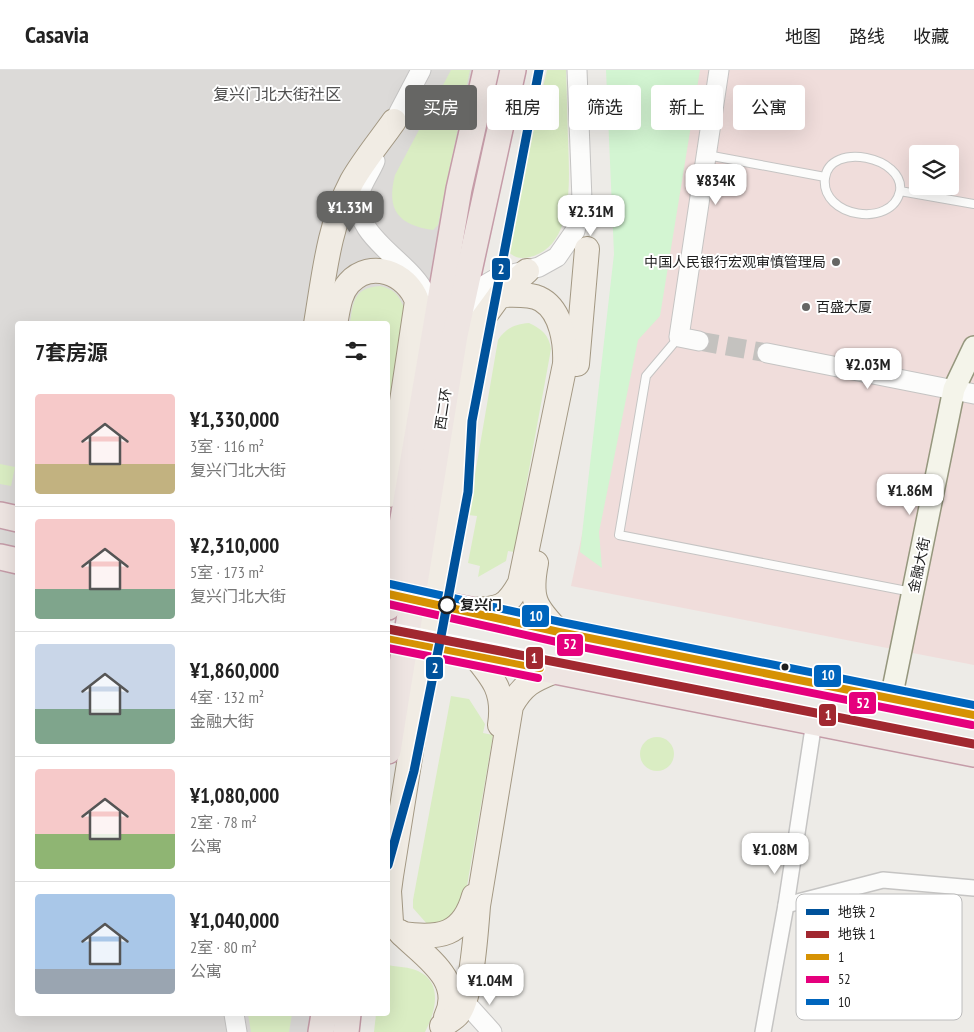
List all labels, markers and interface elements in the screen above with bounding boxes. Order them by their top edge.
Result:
text: Casavia [25,19,89,50]
text: 地图 [785,25,821,48]
text: 路线 [849,25,885,48]
text: 收藏 [913,25,949,48]
district label: 复兴门北大街社区 [213,84,341,104]
chip: 买房 [405,85,477,130]
chip: 租房 [487,85,559,130]
chip: 筛选 [569,85,641,130]
chip: 新上 [651,85,723,130]
chip: 公寓 [733,85,805,130]
map controls [909,145,959,195]
button: layers [909,145,959,195]
pin: ¥834K [681,164,751,206]
text: ¥834K [697,170,735,190]
pin: ¥1.33M [309,190,391,233]
pin: ¥2.31M [550,194,632,237]
text: ¥1.33M [328,197,372,217]
text: ¥2.31M [569,201,613,221]
place label: 中国人民银行宏观审慎管理局 [644,253,826,271]
marker: 中国人民银行宏观审慎管理局 [830,256,842,268]
line badge: 2 [491,257,511,281]
text: 2 [498,260,504,278]
place label: 百盛大厦 [816,298,872,316]
marker: 百盛大厦 [800,301,812,313]
icon: filters [342,337,370,365]
text: 7套房源 [35,339,108,366]
pin: ¥2.03M [827,348,909,390]
text: ¥2.03M [846,354,890,374]
street label: 西二环 [431,387,455,431]
text: ¥1,330,000 [190,406,279,433]
icon: home [75,414,135,474]
text: 3室 · 116 m² [190,436,264,456]
text: 复兴门北大街 [190,460,286,480]
pin: ¥1.86M [869,474,951,516]
text: ¥1.86M [888,480,932,500]
text: ¥2,310,000 [190,532,279,559]
street label: 金融大街 [904,536,934,594]
icon: home [75,539,135,599]
text: 5室 · 173 m² [190,562,264,582]
text: 复兴门北大街 [190,586,286,606]
marker: 复兴门 [438,596,456,614]
place label: 复兴门 [460,596,502,614]
line badge: 10 [521,604,550,628]
text: 10 [529,607,543,625]
line badge: 52 [556,633,584,657]
text: 52 [563,635,577,653]
line badge: 1 [525,646,544,670]
text: 1 [531,649,537,667]
line badge: 2 [425,656,444,680]
text: ¥1,860,000 [190,657,279,684]
text: 2 [432,659,438,677]
unlabelled marker [780,662,790,672]
icon: home [75,664,135,724]
line badge: 10 [813,664,842,688]
text: 10 [821,666,835,684]
text: 4室 · 132 m² [190,687,264,707]
line badge: 52 [848,691,877,715]
text: 52 [856,694,870,712]
line badge: 1 [818,703,837,727]
text: 1 [825,706,831,724]
text: 金融大街 [190,711,254,731]
text: ¥1,080,000 [190,782,279,809]
icon: home [75,789,135,849]
text: 2室 · 78 m² [190,812,257,832]
pin: ¥1.08M [734,832,816,875]
text: 公寓 [190,836,222,856]
text: ¥1.08M [753,839,797,859]
legend [796,894,962,1020]
text: 地铁 2 [838,903,875,921]
text: ¥1,040,000 [190,907,279,934]
icon: home [75,914,135,974]
text: 地铁 1 [838,925,875,943]
text: 2室 · 80 m² [190,937,257,957]
text: 1 [838,948,844,966]
text: 公寓 [190,961,222,981]
pin: ¥1.04M [449,964,531,1006]
text: ¥1.04M [468,970,512,990]
text: 52 [838,970,851,988]
text: 10 [838,993,851,1011]

